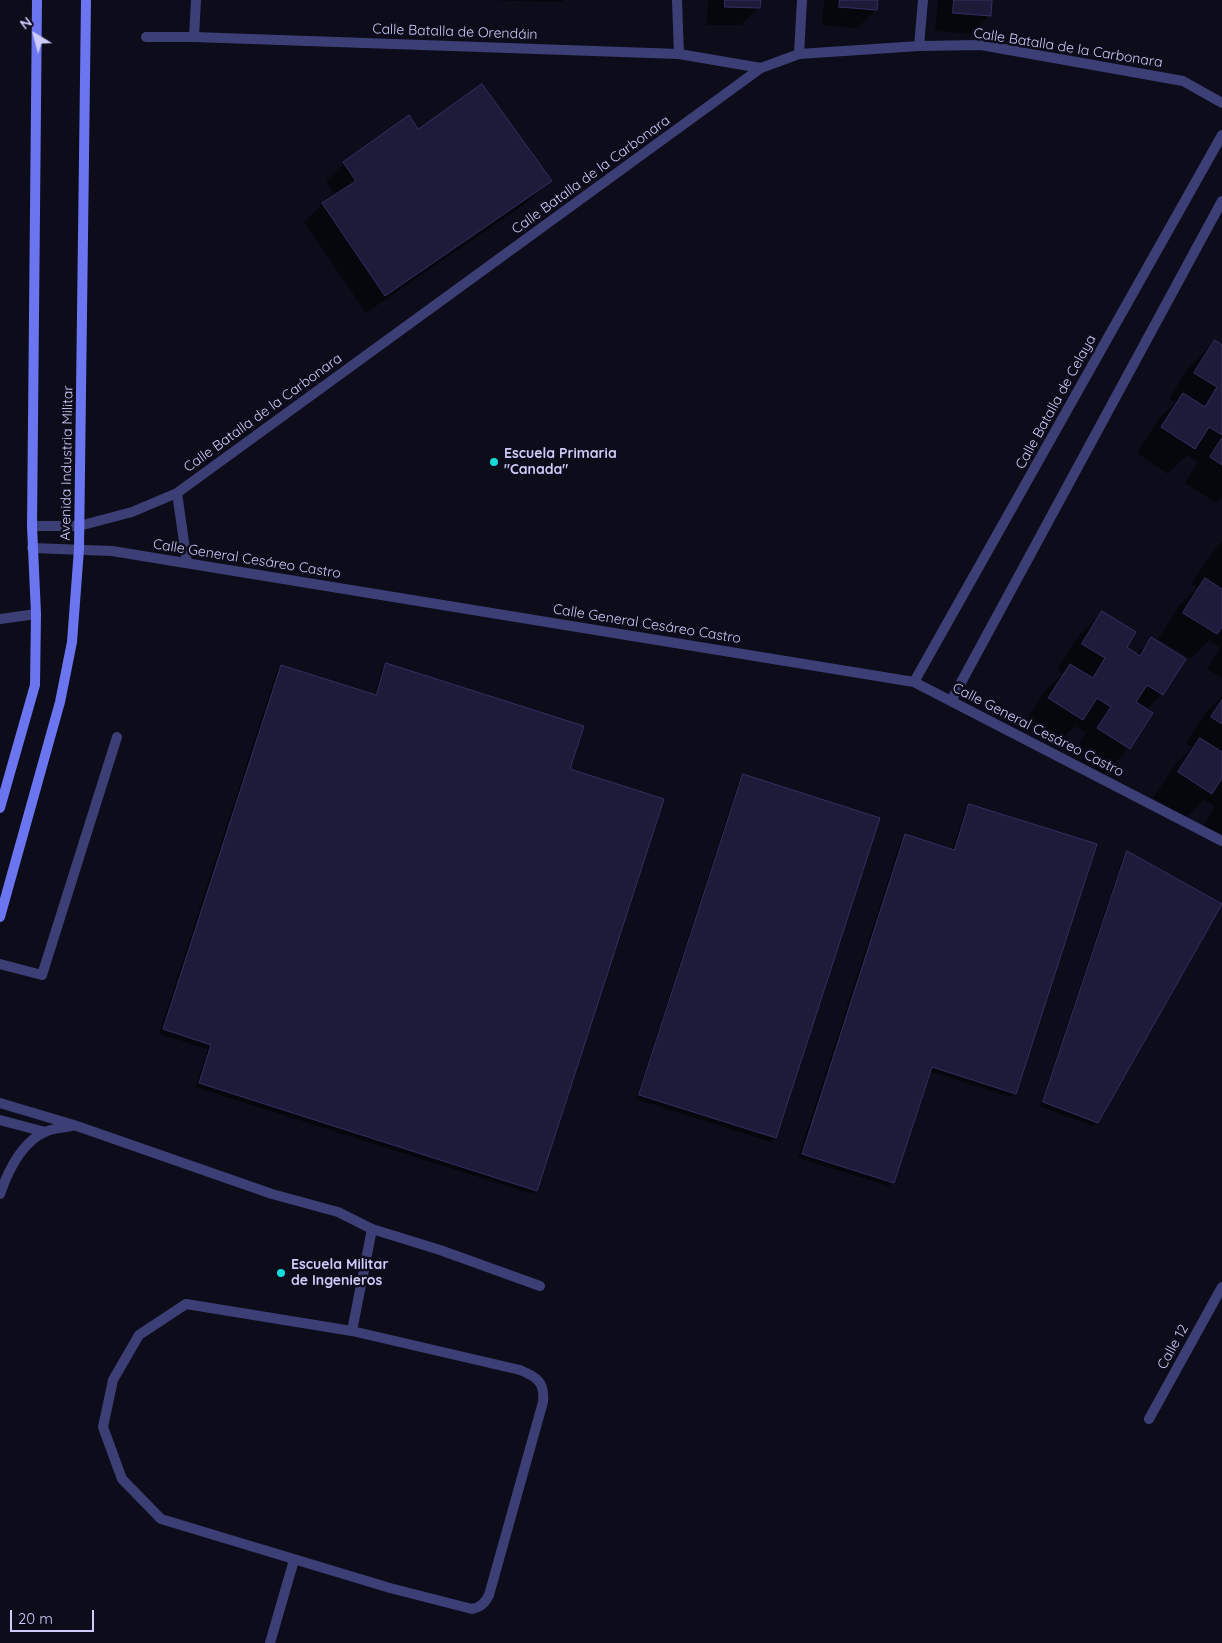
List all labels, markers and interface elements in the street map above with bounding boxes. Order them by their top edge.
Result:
north arrow [10,10,60,60]
text: N [16,13,35,33]
street label: Calle Batalla de Orendáin [372,21,538,43]
street label: Calle Batalla de la Carbonara [972,25,1164,71]
street label: Calle Batalla de la Carbonara [509,112,673,238]
street label: Calle Batalla de Celaya [1012,332,1100,472]
street label: Calle Batalla de la Carbonara [181,350,345,476]
street label: Avenida Industria Militar [57,385,77,541]
place label: Escuela Primaria "Canada" [504,446,617,478]
marker: Escuela Primaria "Canada" [488,456,500,468]
street label: Calle General Cesáreo Castro [152,536,342,582]
street label: Calle General Cesáreo Castro [552,601,742,647]
street label: Calle General Cesáreo Castro [950,679,1126,781]
place label: Escuela Militar de Ingenieros [291,1257,388,1290]
marker: Escuela Militar de Ingenieros [275,1267,287,1279]
street label: Calle 12 [1154,1322,1192,1372]
scale bar [12,1600,96,1632]
text: 20 m [18,1609,53,1628]

